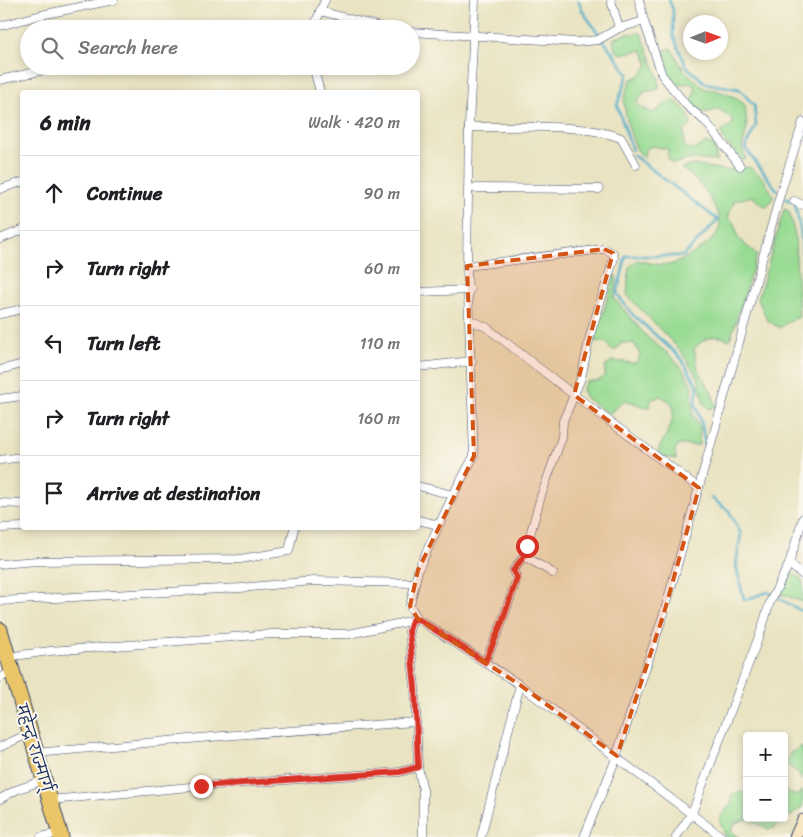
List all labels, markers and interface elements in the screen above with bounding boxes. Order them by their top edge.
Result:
north arrow [683,15,728,60]
search box [20,20,420,75]
text: Search here [78,31,178,64]
icon: search [38,34,66,62]
text: 6 min [40,104,91,142]
text: Walk · 420 m [308,108,400,137]
text: Continue [87,177,163,210]
icon: ahead [40,179,68,207]
text: 90 m [364,179,400,208]
text: Turn right [87,252,169,285]
icon: right [40,254,68,282]
text: 60 m [364,254,400,283]
text: Turn left [87,327,160,360]
icon: left [40,329,68,357]
text: 110 m [360,329,400,358]
text: Turn right [87,402,169,435]
icon: right [40,404,68,432]
text: 160 m [357,404,400,433]
text: Arrive at destination [87,477,260,510]
icon: arrive [40,479,68,507]
route start [516,535,539,558]
street label: महेन्द्र राज्मार्ग् [8,700,61,796]
map controls [743,732,788,822]
button: + [743,732,788,777]
route end [190,775,213,798]
button: − [743,777,788,822]

